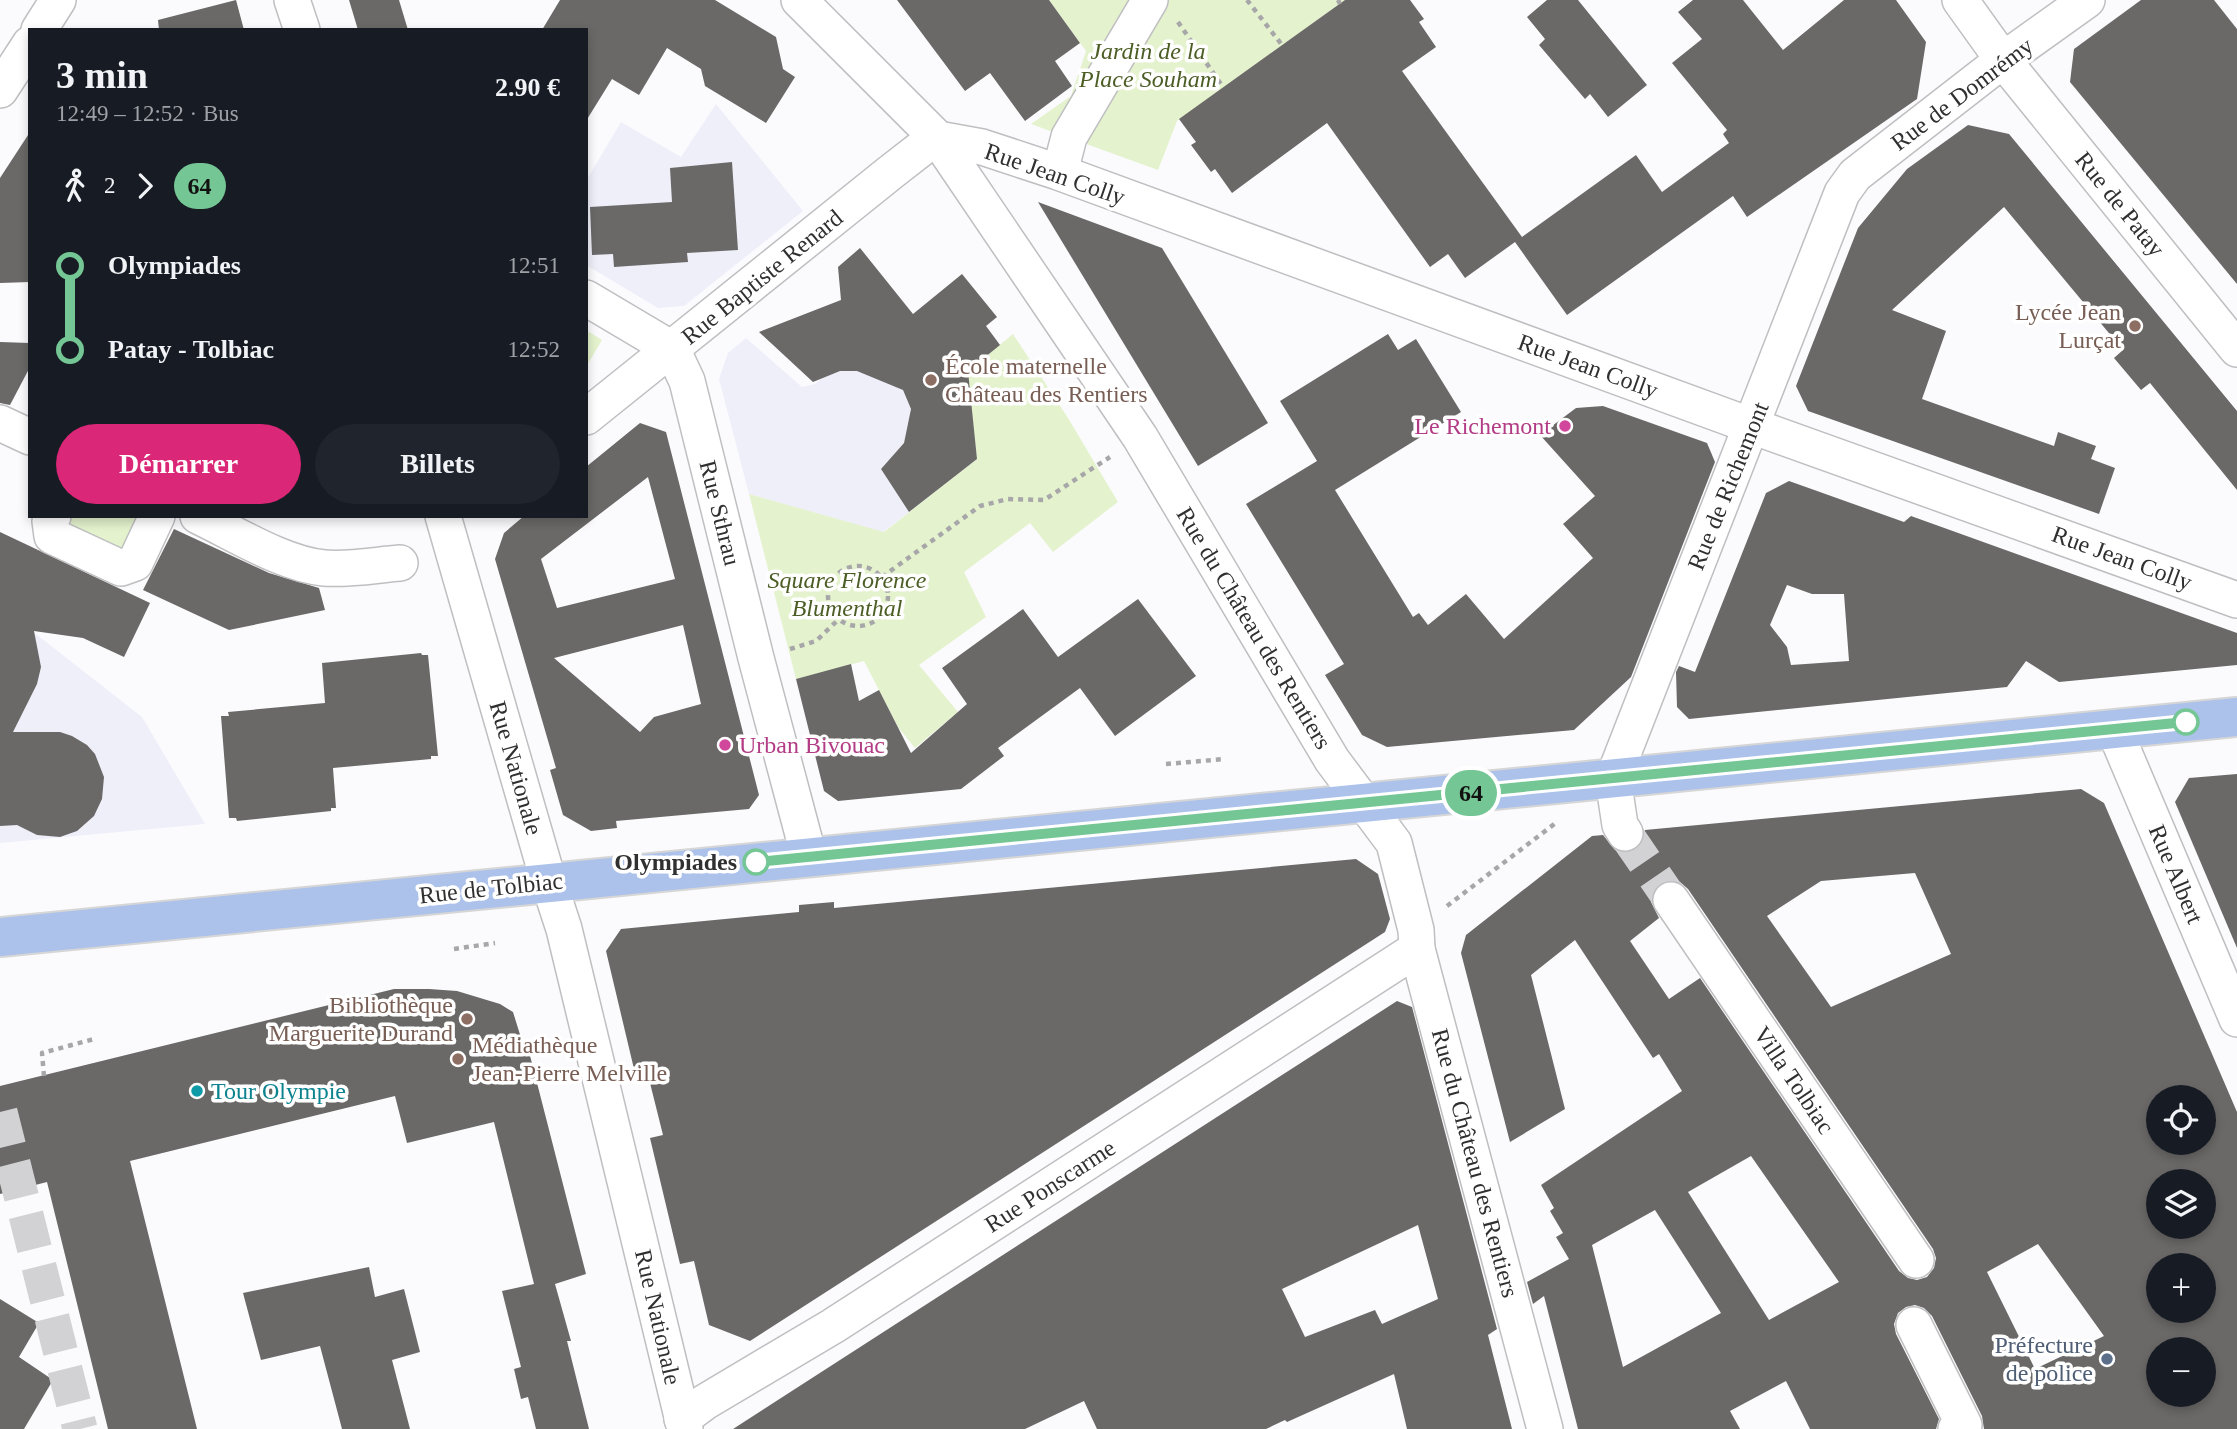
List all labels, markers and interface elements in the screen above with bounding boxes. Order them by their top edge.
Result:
street label: Rue de Domrémy [1886,32,2038,156]
park label: Jardin de la Place Souham [1078,38,1217,92]
text: 3 min [56,54,148,96]
text: 2.90 € [495,73,560,102]
text: 12:49 – 12:52 · Bus [56,101,239,126]
street label: Rue Jean Colly [981,138,1129,210]
street label: Rue de Patay [2070,147,2170,261]
icon: walk [56,167,94,205]
icon: forward [126,167,164,205]
text: 2 [104,173,116,198]
text: 64 [188,173,212,199]
street label: Rue Baptiste Renard [677,204,847,350]
text: Olympiades [108,251,241,280]
text: 12:51 [508,253,560,278]
place label: Lycée Jean Lurçat [2015,299,2121,353]
marker: Lycée Jean Lurçat [2127,318,2143,334]
street label: Rue Jean Colly [1515,329,1661,403]
text: Patay - Tolbiac [108,335,274,364]
text: 12:52 [508,337,560,362]
place label: École maternelle Château des Rentiers [945,353,1148,407]
marker: École maternelle Château des Rentiers [923,372,939,388]
street label: Rue de Richemont [1682,398,1774,574]
place label: Le Richemont [1414,413,1551,439]
marker: Le Richemont [1557,418,1573,434]
button: Démarrer [56,424,301,504]
button: Billets [315,424,560,504]
street label: Rue Sthrau [694,458,746,568]
street label: Rue du Château des Rentiers [1171,502,1337,754]
street label: Rue Jean Colly [2049,521,2195,595]
park label: Square Florence Blumenthal [768,567,927,621]
street label: Rue Nationale [484,698,548,838]
unlabelled marker [2173,709,2199,735]
place label: Urban Bivouac [739,732,885,758]
marker: Urban Bivouac [717,737,733,753]
line badge: 64 [1440,770,1502,816]
text: 64 [1459,780,1483,806]
street label: Rue Albert [2144,821,2209,928]
place label: Olympiades [614,849,737,875]
marker: Olympiades [743,849,769,875]
street label: Rue de Tolbiac [418,868,564,908]
place label: Bibliothèque Marguerite Durand [269,992,453,1046]
marker: Bibliothèque Marguerite Durand [459,1011,475,1027]
street label: Villa Tolbiac [1749,1021,1839,1139]
street label: Rue du Château des Rentiers [1427,1026,1523,1300]
place label: Médiathèque Jean-Pierre Melville [472,1032,667,1086]
marker: Médiathèque Jean-Pierre Melville [450,1051,466,1067]
place label: Tour Olympie [211,1078,346,1104]
marker: Tour Olympie [189,1083,205,1099]
map controls [2146,1085,2216,1407]
button: locate [2146,1085,2216,1155]
street label: Rue Ponscarme [980,1134,1120,1238]
button: layers [2146,1169,2216,1239]
street label: Rue Nationale [630,1247,686,1387]
button: + [2146,1253,2216,1323]
place label: Préfecture de police [1994,1332,2093,1386]
button: − [2146,1337,2216,1407]
marker: Préfecture de police [2099,1351,2115,1367]

